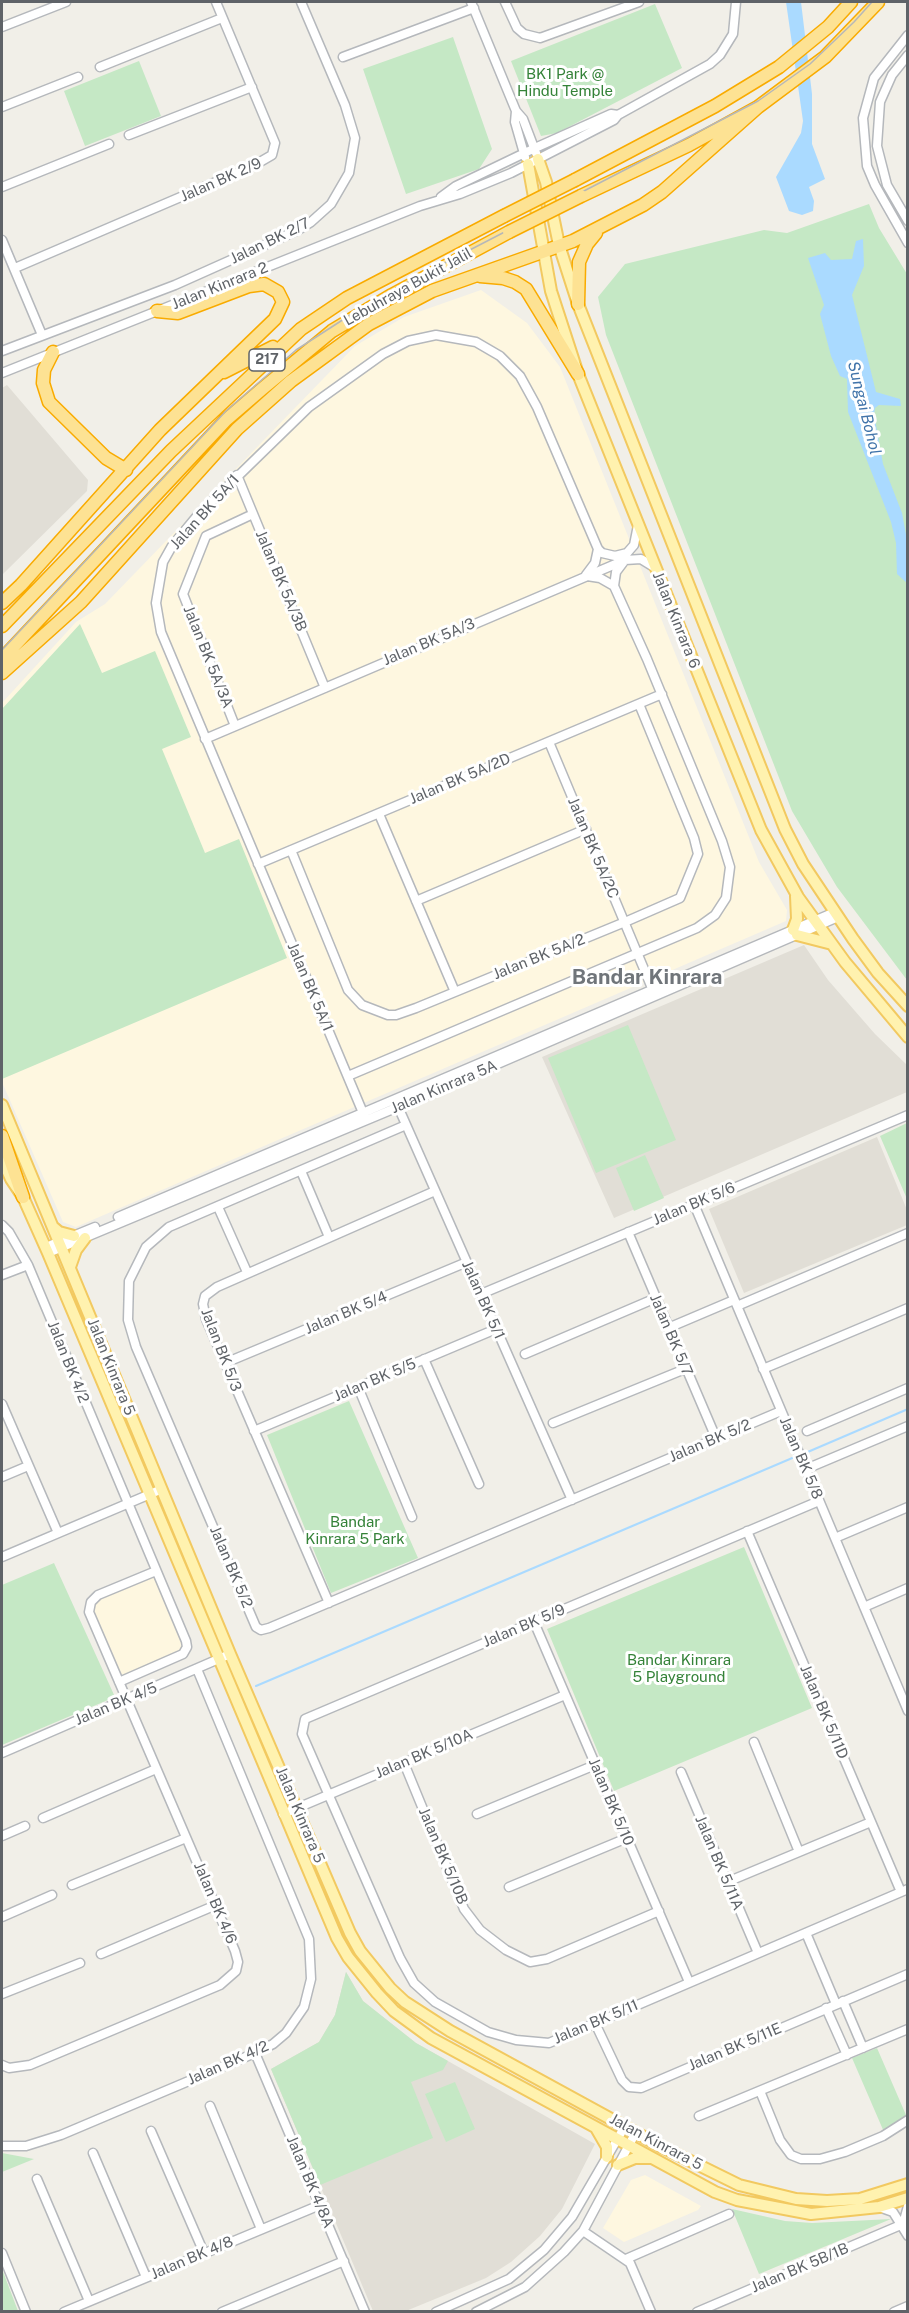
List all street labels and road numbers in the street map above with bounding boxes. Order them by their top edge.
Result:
street label: Jalan BK 2/9 [178,154,264,206]
street label: Jalan BK 2/7 [227,214,313,268]
street label: Lebuhraya Bukit Jalil [341,244,475,330]
street label: Jalan Kinrara 2 [169,259,271,313]
road number: 217 [249,349,285,371]
street label: Jalan BK 5A/1 [167,471,243,553]
street label: Jalan BK 5A/3B [252,528,310,634]
street label: Jalan Kinrara 6 [648,569,704,671]
street label: Jalan BK 5A/3A [179,603,237,711]
street label: Jalan BK 5A/3 [380,615,478,669]
street label: Jalan BK 5A/2D [407,750,513,808]
street label: Jalan BK 5A/2C [564,795,622,901]
street label: Jalan BK 5A/2 [490,930,588,984]
street label: Jalan BK 5A/1 [283,940,337,1034]
street label: Jalan Kinrara 5A [388,1057,500,1117]
street label: Jalan BK 5/6 [650,1179,738,1229]
street label: Jalan BK 5/1 [458,1258,508,1342]
street label: Jalan BK 5/4 [302,1288,390,1338]
street label: Jalan BK 5/7 [646,1291,696,1379]
street label: Jalan BK 5/3 [197,1306,245,1394]
street label: Jalan Kinrara 5 [83,1316,139,1418]
street label: Jalan BK 4/2 [43,1318,93,1406]
street label: Jalan BK 5/5 [331,1355,419,1405]
street label: Jalan BK 5/8 [776,1414,826,1502]
street label: Jalan BK 5/2 [666,1416,754,1466]
street label: Jalan BK 5/2 [206,1523,256,1611]
street label: Jalan BK 5/9 [480,1601,568,1651]
street label: Jalan BK 5/11D [796,1662,852,1762]
street label: Jalan BK 4/5 [72,1679,160,1729]
street label: Jalan BK 5/10A [373,1725,475,1783]
street label: Jalan BK 5/10 [584,1756,638,1848]
street label: Jalan Kinrara 5 [272,1764,328,1866]
street label: Jalan BK 5/10B [415,1805,471,1907]
street label: Jalan BK 5/11A [691,1813,747,1913]
street label: Jalan BK 4/6 [190,1859,240,1947]
street label: Jalan BK 5/11 [551,1996,641,2048]
street label: Jalan BK 5/11E [686,2019,784,2075]
street label: Jalan BK 4/2 [185,2037,271,2089]
street label: Jalan Kinrara 5 [606,2110,706,2174]
street label: Jalan BK 4/8A [283,2133,337,2231]
street label: Jalan BK 4/8 [148,2233,236,2283]
street label: Jalan BK 5B/1B [748,2239,852,2297]

